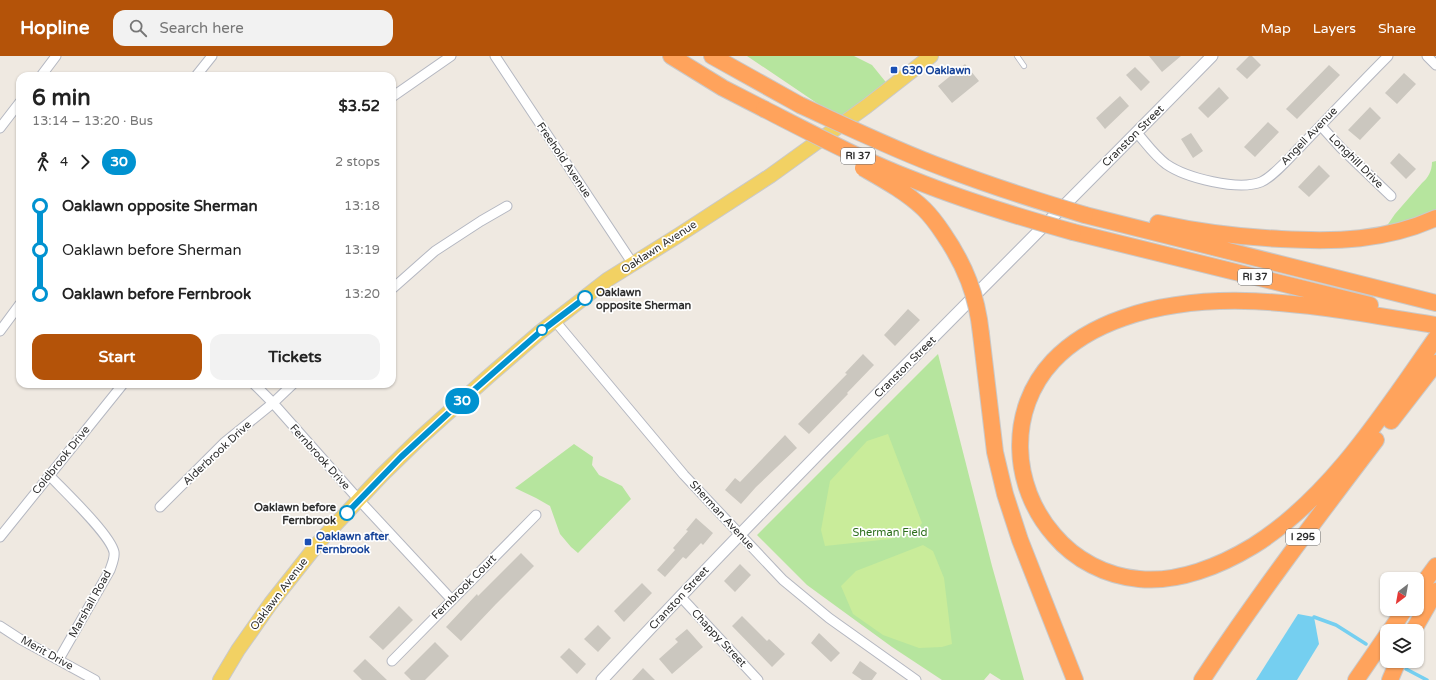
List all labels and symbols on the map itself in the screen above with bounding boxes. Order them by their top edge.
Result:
place label: 630 Oaklawn [902,64,971,77]
marker: 630 Oaklawn [889,65,899,75]
street label: Cranston Street [1100,103,1166,169]
street label: Angell Avenue [1278,104,1340,168]
street label: Freehold Avenue [534,120,594,200]
street label: Longhill Drive [1326,131,1386,191]
road number: RI 37 [841,148,875,164]
street label: Oaklawn Avenue [619,218,699,276]
road number: RI 37 [1238,269,1272,285]
place label: Oaklawn opposite Sherman [596,286,692,313]
marker: Oaklawn opposite Sherman [577,290,593,306]
unlabelled marker [536,324,548,336]
street label: Cranston Street [872,334,938,400]
line badge: 30 [444,388,480,414]
street label: Alderbrook Drive [180,418,254,488]
street label: Fernbrook Drive [287,422,353,492]
street label: Coldbrook Drive [29,423,93,497]
street label: Sherman Avenue [687,478,757,552]
place label: Oaklawn before Fernbrook [254,501,337,527]
marker: Oaklawn before Fernbrook [339,505,355,521]
park label: Sherman Field [853,526,927,539]
road number: I 295 [1286,529,1320,545]
place label: Oaklawn after Fernbrook [316,530,390,556]
marker: Oaklawn after Fernbrook [303,537,313,547]
street label: Fernbrook Court [429,552,499,622]
street label: Oaklawn Avenue [247,555,311,633]
street label: Cranston Street [646,564,712,632]
street label: Marshall Road [66,568,114,640]
north arrow [1380,572,1424,616]
street label: Chappy Street [689,606,749,670]
street label: Merit Drive [19,633,75,673]

